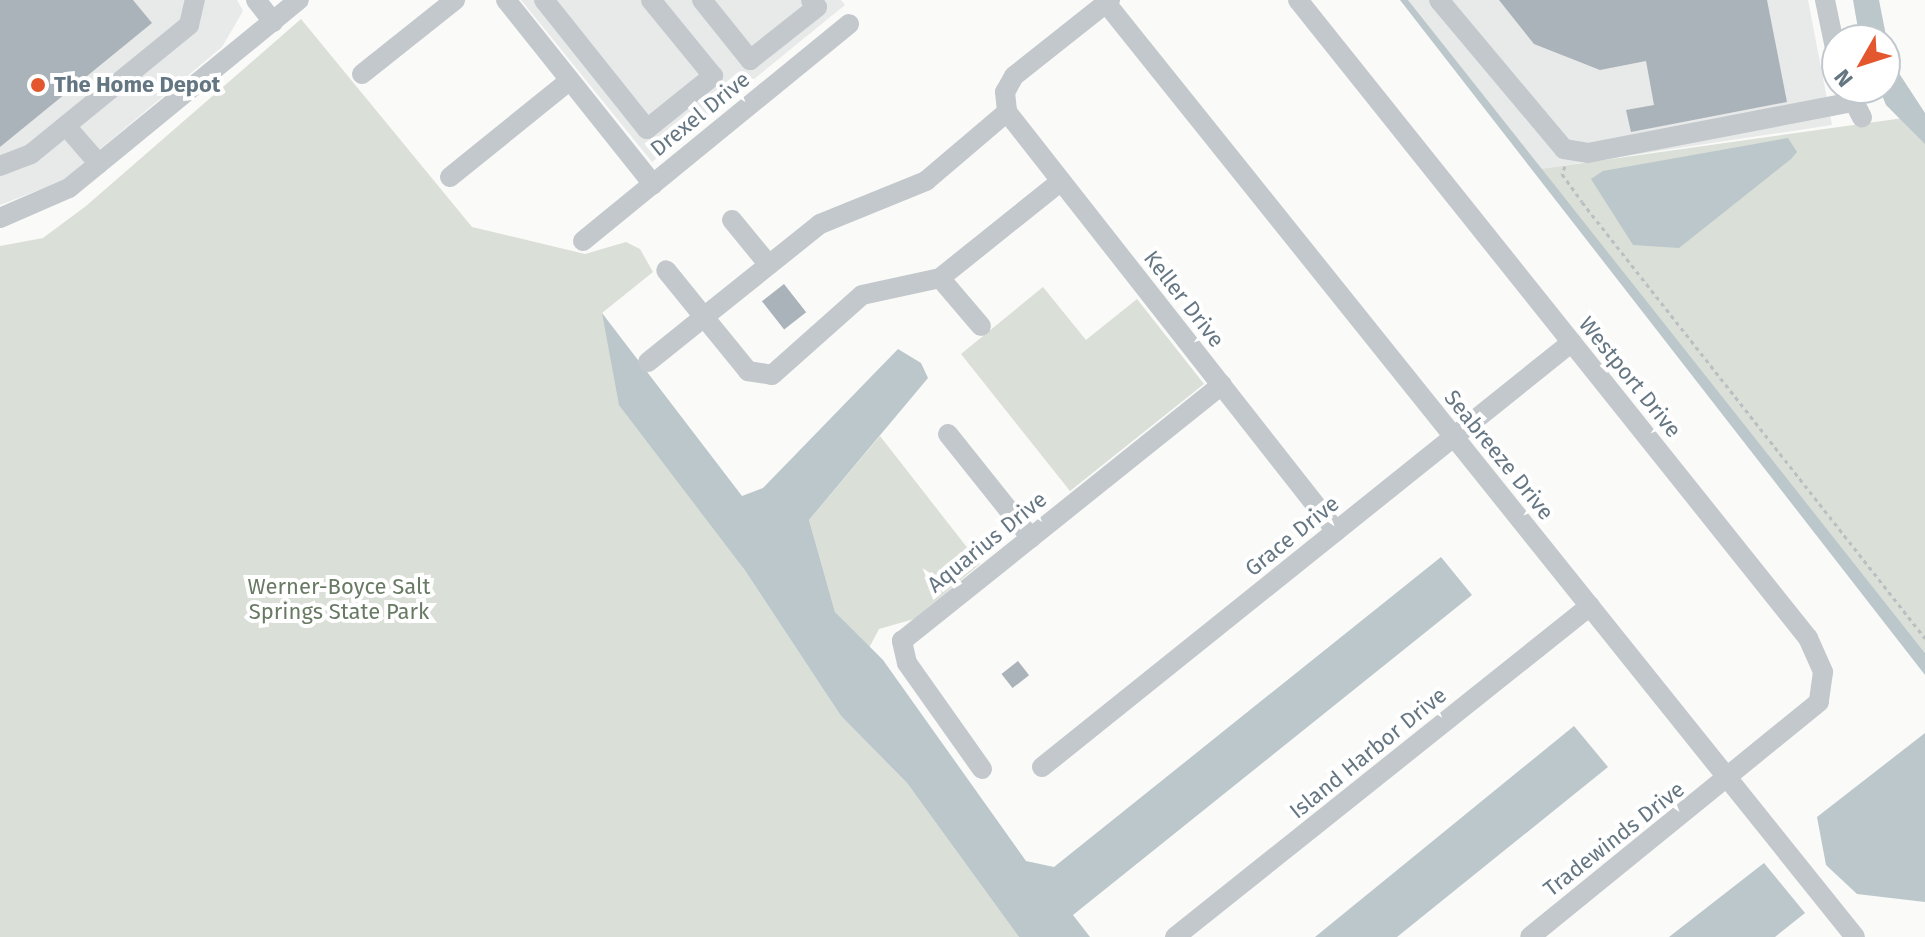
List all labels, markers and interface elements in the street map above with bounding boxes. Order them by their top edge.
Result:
north arrow [1821,24,1901,104]
text: N [1828,64,1859,92]
street label: Drexel Drive [645,66,755,162]
place label: The Home Depot [54,72,220,98]
marker: The Home Depot [29,76,47,94]
street label: Keller Drive [1138,245,1230,353]
street label: Westport Drive [1573,311,1687,443]
street label: Seabreeze Drive [1439,385,1559,525]
street label: Aquarius Drive [922,486,1052,598]
street label: Grace Drive [1240,490,1344,582]
park label: Werner-Boyce Salt Springs State Park [248,573,430,624]
street label: Island Harbor Drive [1284,682,1452,824]
street label: Tradewinds Drive [1538,776,1690,902]

